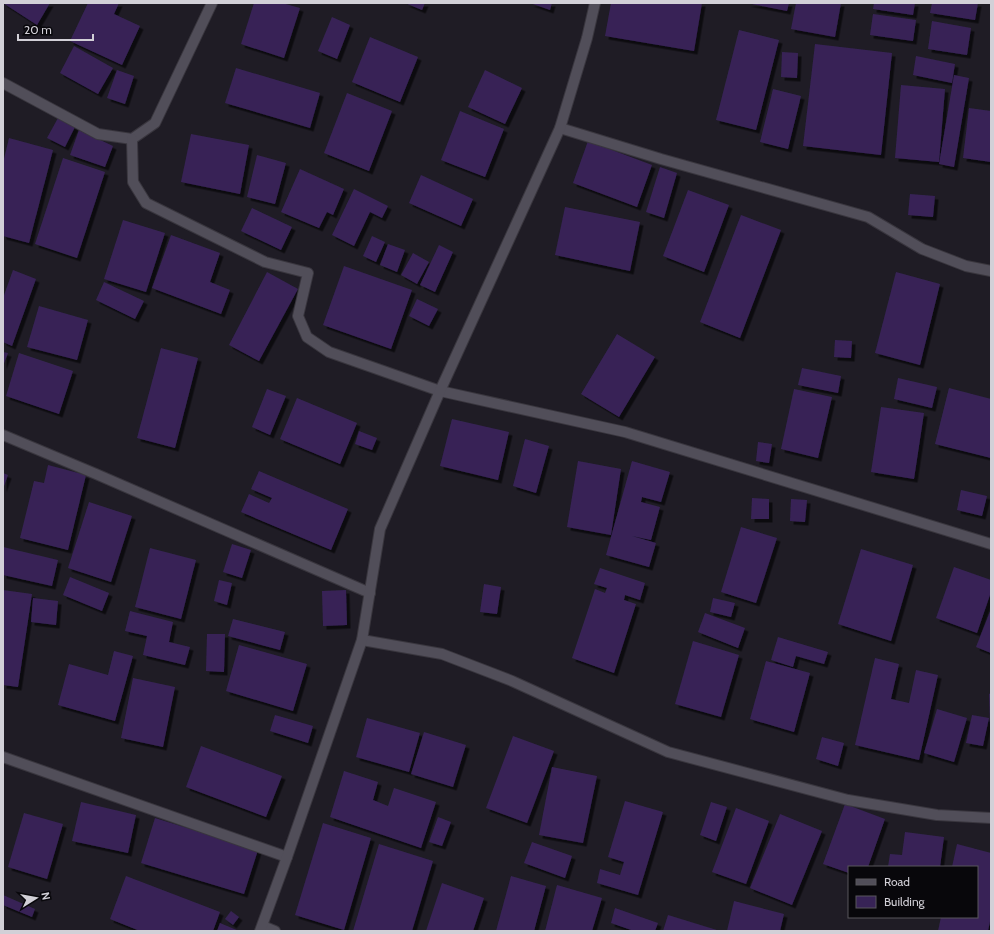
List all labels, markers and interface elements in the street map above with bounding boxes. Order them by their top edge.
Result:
scale bar [18,16,93,42]
text: 20 m [24,22,52,37]
legend [848,866,978,918]
text: Road [884,874,910,889]
north arrow [16,878,56,918]
text: N [38,891,53,901]
text: Building [884,894,926,909]

